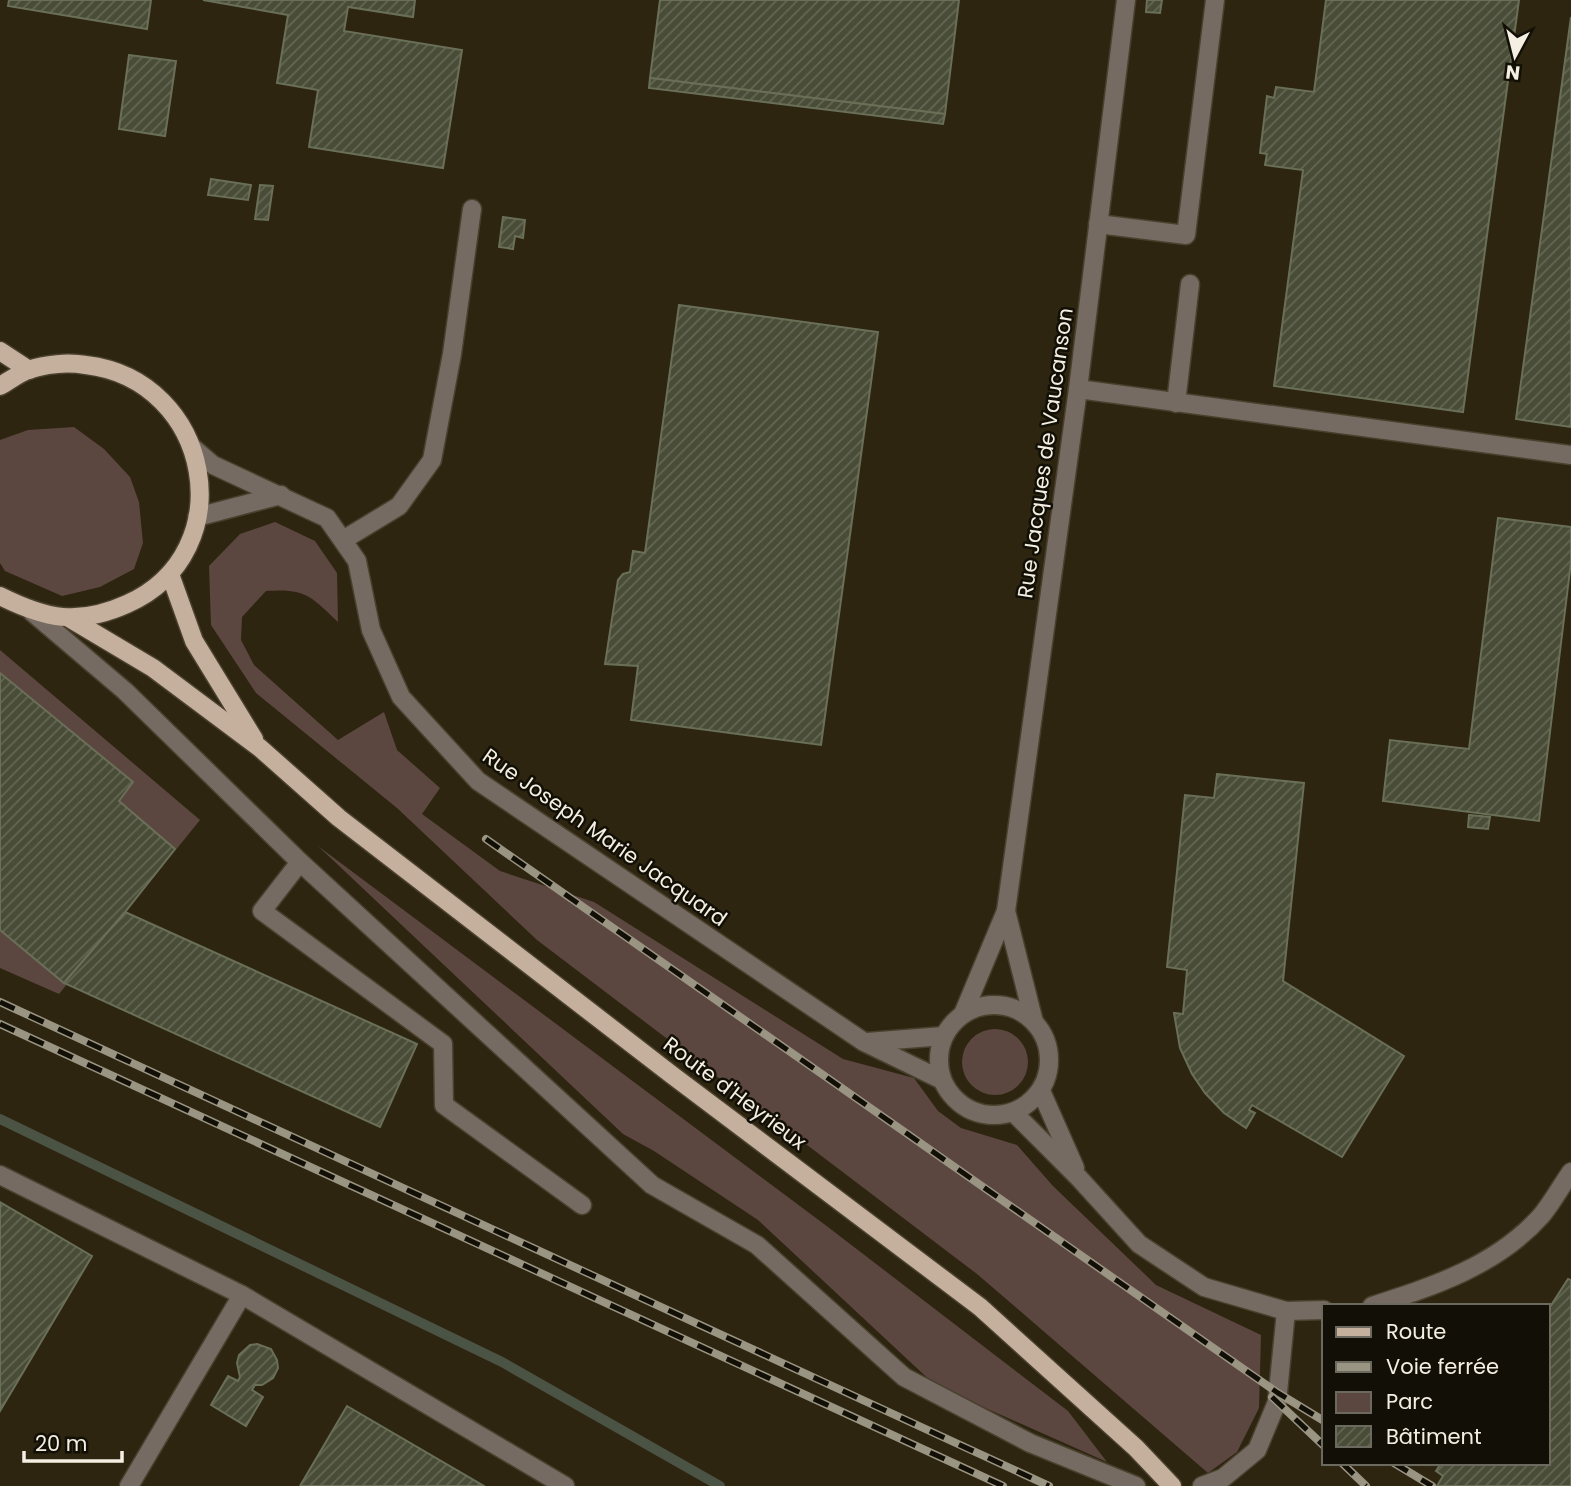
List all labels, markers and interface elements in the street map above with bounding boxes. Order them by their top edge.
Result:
north arrow [1480,21,1550,91]
text: N [1504,58,1522,87]
street label: Rue Jacques de Vaucanson [1010,306,1080,600]
street label: Rue Joseph Marie Jacquard [477,741,733,933]
street label: Route d'Heyrieux [657,1030,813,1156]
legend [1322,1304,1550,1465]
text: Route [1386,1317,1446,1346]
text: Voie ferrée [1386,1352,1499,1381]
text: Parc [1386,1387,1433,1416]
scale bar [24,1420,122,1464]
text: Bâtiment [1386,1422,1482,1451]
text: 20 m [35,1429,88,1458]

